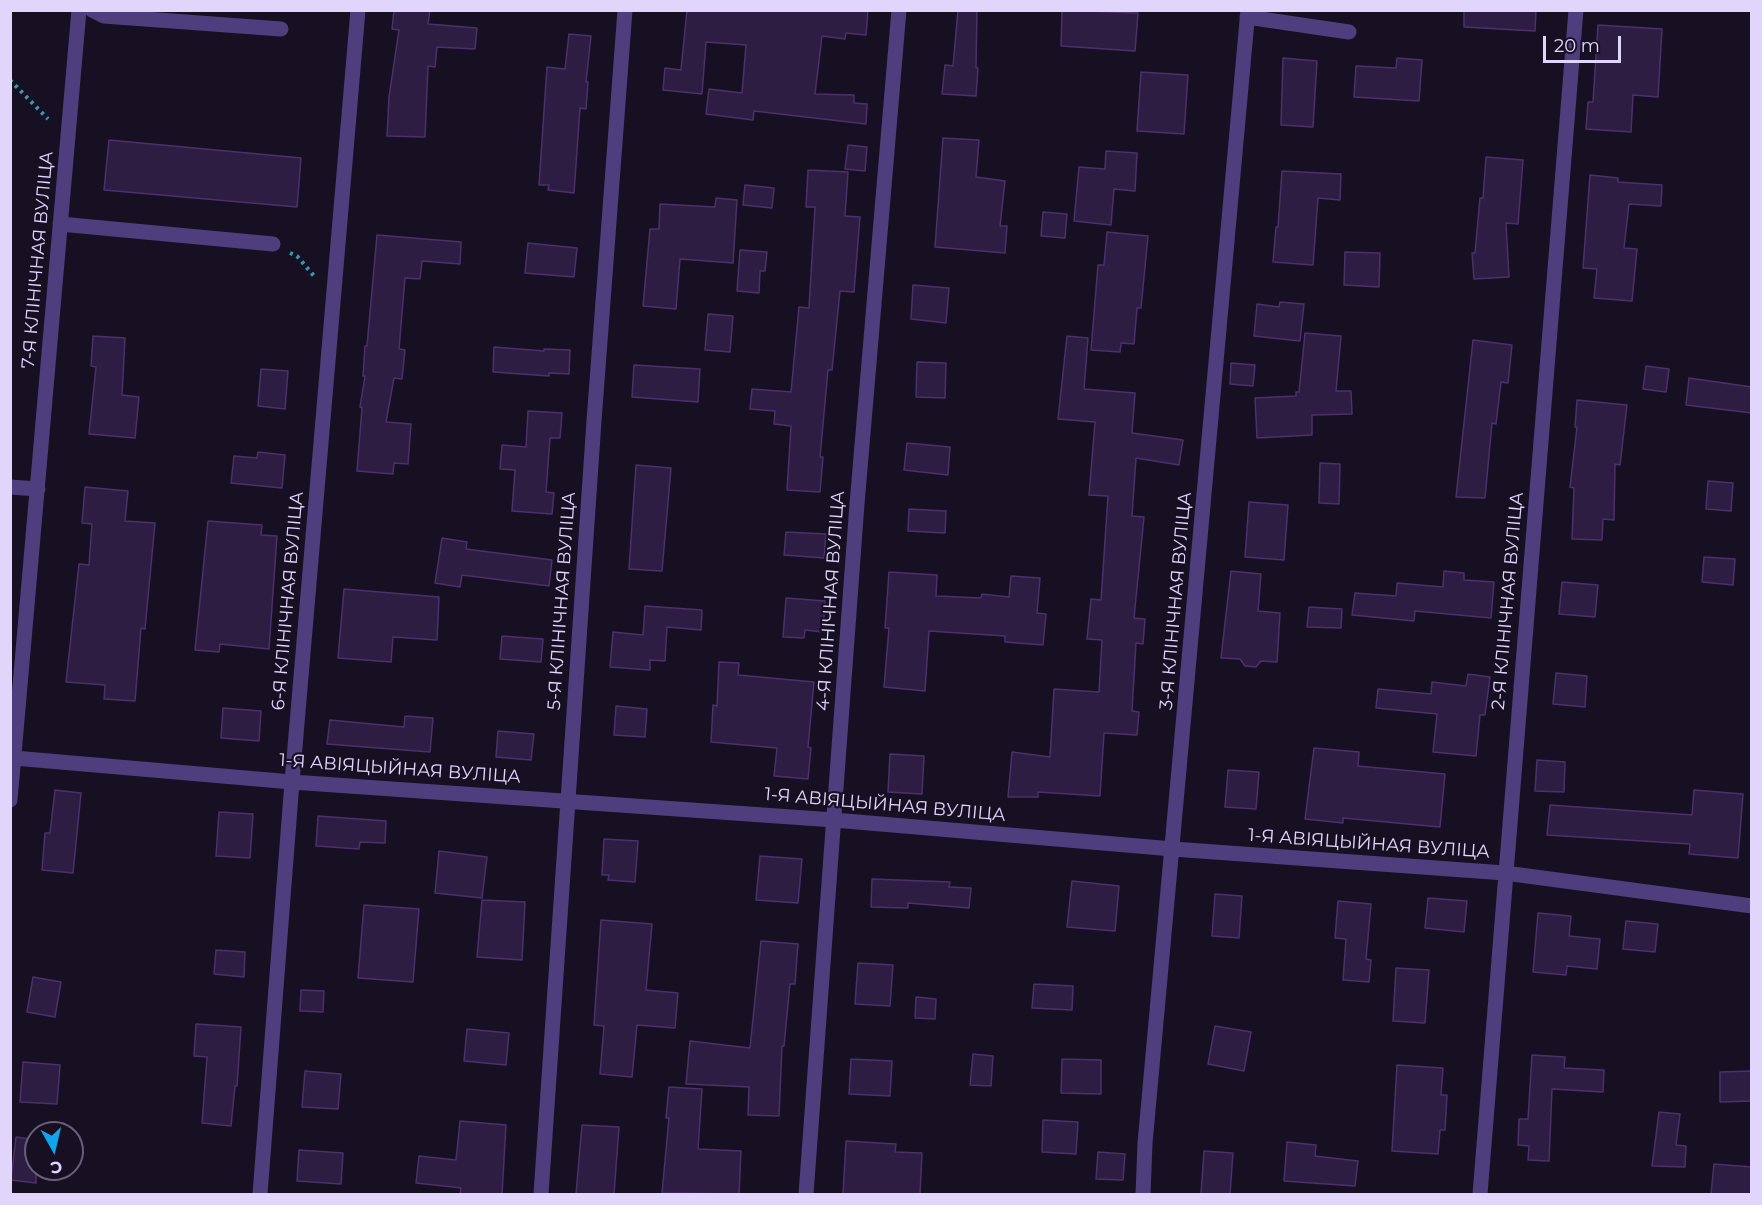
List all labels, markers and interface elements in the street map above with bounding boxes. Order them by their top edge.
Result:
scale bar [1546,24,1624,62]
text: 20 m [1554,35,1600,57]
street label: 7-Я КЛІНІЧНАЯ ВУЛІЦА [18,150,58,370]
street label: 4-Я КЛІНІЧНАЯ ВУЛІЦА [813,490,849,712]
street label: 6-Я КЛІНІЧНАЯ ВУЛІЦА [268,491,308,711]
street label: 5-Я КЛІНІЧНАЯ ВУЛІЦА [544,491,580,711]
street label: 3-Я КЛІНІЧНАЯ ВУЛІЦА [1156,491,1196,711]
street label: 2-Я КЛІНІЧНАЯ ВУЛІЦА [1488,491,1528,711]
street label: 1-Я АВІЯЦЫЙНАЯ ВУЛІЦА [278,750,522,788]
street label: 1-Я АВІЯЦЫЙНАЯ ВУЛІЦА [763,784,1007,826]
street label: 1-Я АВІЯЦЫЙНАЯ ВУЛІЦА [1247,825,1491,863]
north arrow [24,1121,84,1181]
text: С [49,1157,63,1178]

